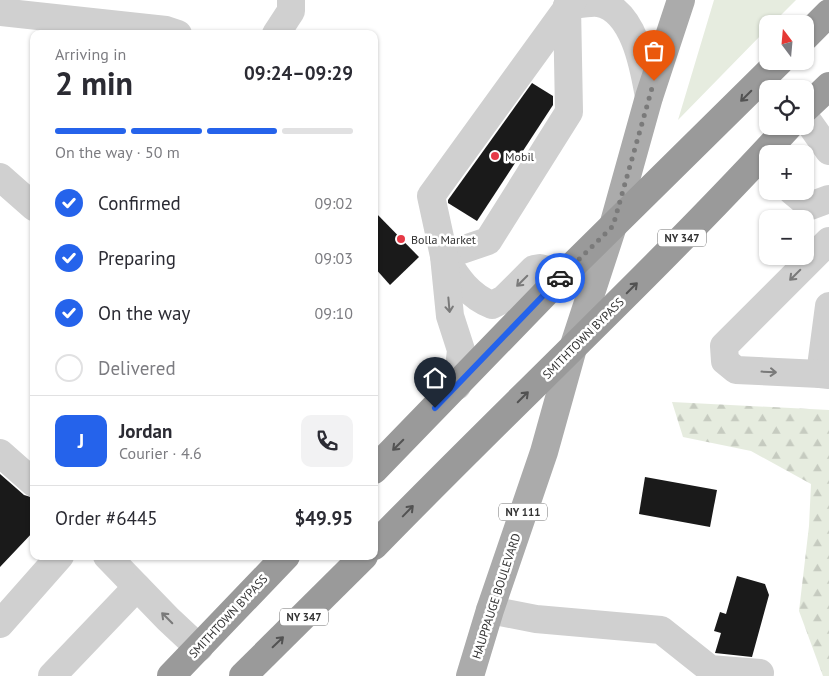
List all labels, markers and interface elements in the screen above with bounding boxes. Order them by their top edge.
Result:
north arrow [759,15,814,70]
map controls [759,15,814,265]
pin [633,30,675,81]
icon: bag [640,37,668,65]
text: Arriving in [55,44,126,64]
text: 09:24–09:29 [244,61,353,85]
text: 2 min [55,62,133,104]
button: locate [759,80,814,135]
one-way arrow [740,89,752,101]
text: On the way · 50 m [55,142,180,162]
button: + [759,145,814,200]
place label: Mobil [505,149,535,164]
marker: Mobil [489,150,501,162]
icon: check [55,189,83,217]
text: Confirmed [98,191,181,215]
text: 09:02 [315,193,353,213]
button: − [759,210,814,265]
road number: NY 347 [658,230,706,247]
place label: Bolla Market [411,232,476,247]
marker: Bolla Market [395,233,407,245]
icon: check [55,244,83,272]
text: Preparing [98,246,176,270]
text: 09:03 [315,248,353,268]
courier [535,253,585,303]
icon: car [546,264,574,292]
one-way arrow [789,269,801,281]
one-way arrow [515,275,528,287]
one-way arrow [626,282,638,294]
street label: SMITHTOWN BYPASS [539,294,627,382]
one-way arrow [444,296,453,312]
icon: check [55,299,83,327]
text: On the way [98,301,190,325]
text: 09:10 [315,303,353,323]
text: Delivered [98,356,176,380]
pin [414,357,456,408]
icon: home [421,364,449,392]
one-way arrow [760,367,777,377]
one-way arrow [517,391,530,403]
button: phone [301,415,353,467]
text: Jordan [119,419,172,443]
text: J [78,429,84,453]
one-way arrow [392,439,405,451]
text: Courier · 4.6 [119,443,202,463]
road number: NY 111 [499,504,547,520]
one-way arrow [402,505,414,517]
text: Order #6445 [55,506,158,530]
text: $49.95 [294,506,353,530]
street label: HAUPPAUGE BOULEVARD [469,531,523,661]
street label: SMITHTOWN BYPASS [185,571,271,661]
road number: NY 347 [280,608,328,626]
one-way arrow [161,612,173,624]
one-way arrow [272,636,285,648]

